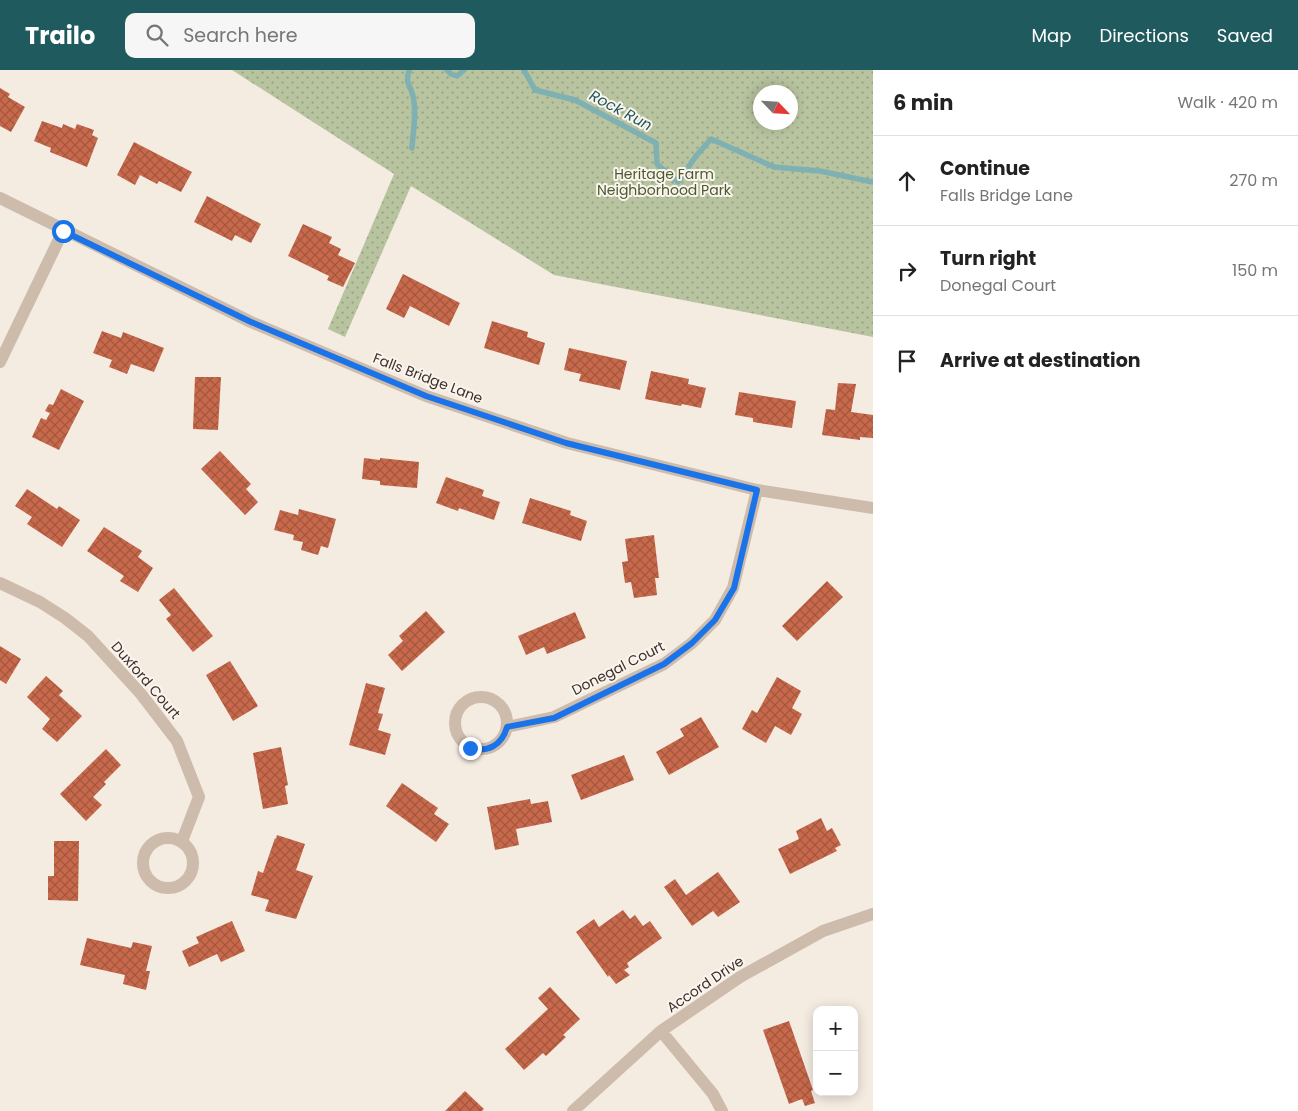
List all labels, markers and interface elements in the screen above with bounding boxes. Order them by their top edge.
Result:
search box [125,13,475,58]
text: Trailo [25,19,95,52]
icon: search [143,21,171,49]
text: Search here [183,22,298,49]
text: Map [1032,23,1071,48]
text: Directions [1099,23,1189,48]
text: Saved [1217,23,1273,48]
water label: Rock Run [586,85,656,135]
north arrow [753,85,798,130]
text: 6 min [893,88,953,117]
text: Walk · 420 m [1177,91,1278,114]
text: Continue [940,155,1030,182]
park label: Heritage Farm Neighborhood Park [597,164,732,200]
icon: ahead [893,167,921,195]
text: 270 m [1229,169,1278,192]
text: Falls Bridge Lane [940,184,1073,207]
route start [52,220,75,243]
text: Turn right [940,245,1036,272]
icon: right [893,257,921,285]
text: 150 m [1232,259,1278,282]
text: Donegal Court [940,274,1056,297]
icon: arrive [893,347,921,375]
text: Arrive at destination [940,347,1141,374]
street label: Falls Bridge Lane [370,348,486,408]
street label: Donegal Court [568,636,668,700]
street label: Duxford Court [107,637,185,723]
route end [459,737,482,760]
street label: Accord Drive [663,951,748,1017]
map controls [813,1006,858,1096]
button: + [813,1006,858,1051]
button: − [813,1051,858,1096]

